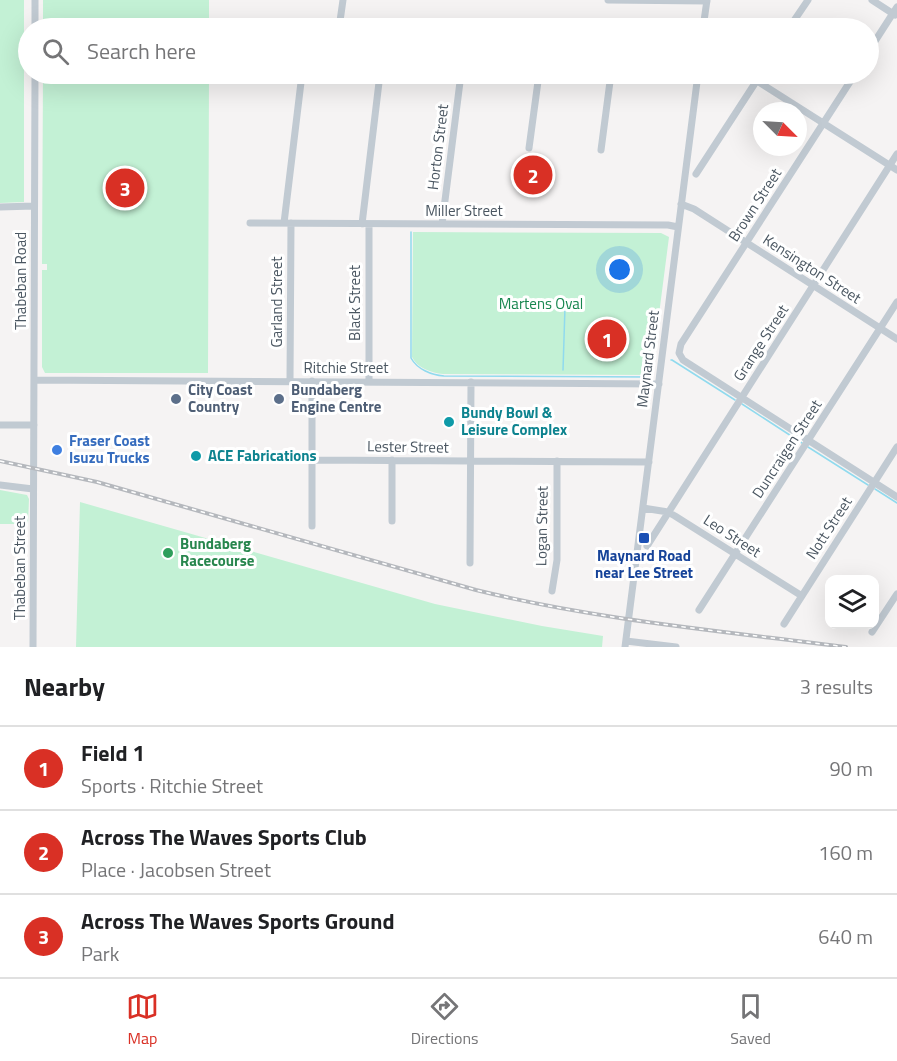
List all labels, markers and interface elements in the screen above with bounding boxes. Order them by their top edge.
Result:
search box [18,18,879,84]
text: Search here [87,34,196,68]
icon: search [39,35,72,68]
street label: Horton Street [421,102,454,191]
north arrow [753,102,807,156]
pin: 2 [514,152,552,198]
street label: Brown Street [722,163,787,246]
pin: 3 [106,166,144,210]
street label: Miller Street [425,199,504,222]
street label: Kensington Street [759,228,867,309]
street label: Thabeban Road [9,232,32,330]
your location [605,255,634,284]
street label: Garland Street [265,256,288,347]
street label: Black Street [343,264,366,341]
park label: Martens Oval [499,292,583,315]
street label: Grange Street [727,299,794,386]
street label: Maynard Street [630,308,665,409]
pin: 1 [588,316,626,362]
street label: Ritchie Street [303,356,389,379]
place label: City Coast Country [188,378,253,418]
place label: Bundaberg Engine Centre [291,378,382,418]
marker: City Coast Country [169,392,183,406]
marker: Bundaberg Engine Centre [272,392,286,406]
street label: Duncraigen Street [746,394,828,503]
place label: Bundy Bowl & Leisure Complex [461,401,567,441]
marker: Bundy Bowl & Leisure Complex [442,415,456,429]
place label: Fraser Coast Isuzu Trucks [69,429,150,469]
street label: Lester Street [367,434,450,459]
marker: Fraser Coast Isuzu Trucks [50,443,64,457]
place label: ACE Fabrications [208,444,317,467]
marker: ACE Fabrications [189,449,203,463]
street label: Logan Street [529,485,554,566]
street label: Nott Street [800,491,858,564]
street label: Leo Street [699,508,766,563]
street label: Thabeban Street [8,515,31,620]
marker: Maynard Road near Lee Street [637,531,651,545]
place label: Bundaberg Racecourse [180,532,255,572]
place label: Maynard Road near Lee Street [595,544,694,584]
marker: Bundaberg Racecourse [161,546,175,560]
map controls [825,575,879,629]
button: layers [825,575,879,629]
text: Nearby [24,667,105,706]
text: 3 results [800,671,873,702]
text: Field 1 [81,736,145,770]
text: 1 [38,753,49,784]
text: 90 m [829,753,873,784]
text: Sports · Ritchie Street [81,770,263,801]
text: Across The Waves Sports Club [81,820,367,854]
text: 2 [38,837,49,868]
text: 160 m [818,837,873,868]
text: Place · Jacobsen Street [81,854,271,885]
text: Across The Waves Sports Ground [81,904,395,938]
text: 3 [38,921,49,952]
text: 640 m [818,921,873,952]
text: Park [81,938,119,969]
tab: Map [126,990,159,1050]
tab: Directions [411,990,479,1050]
tab: Saved [730,990,771,1050]

